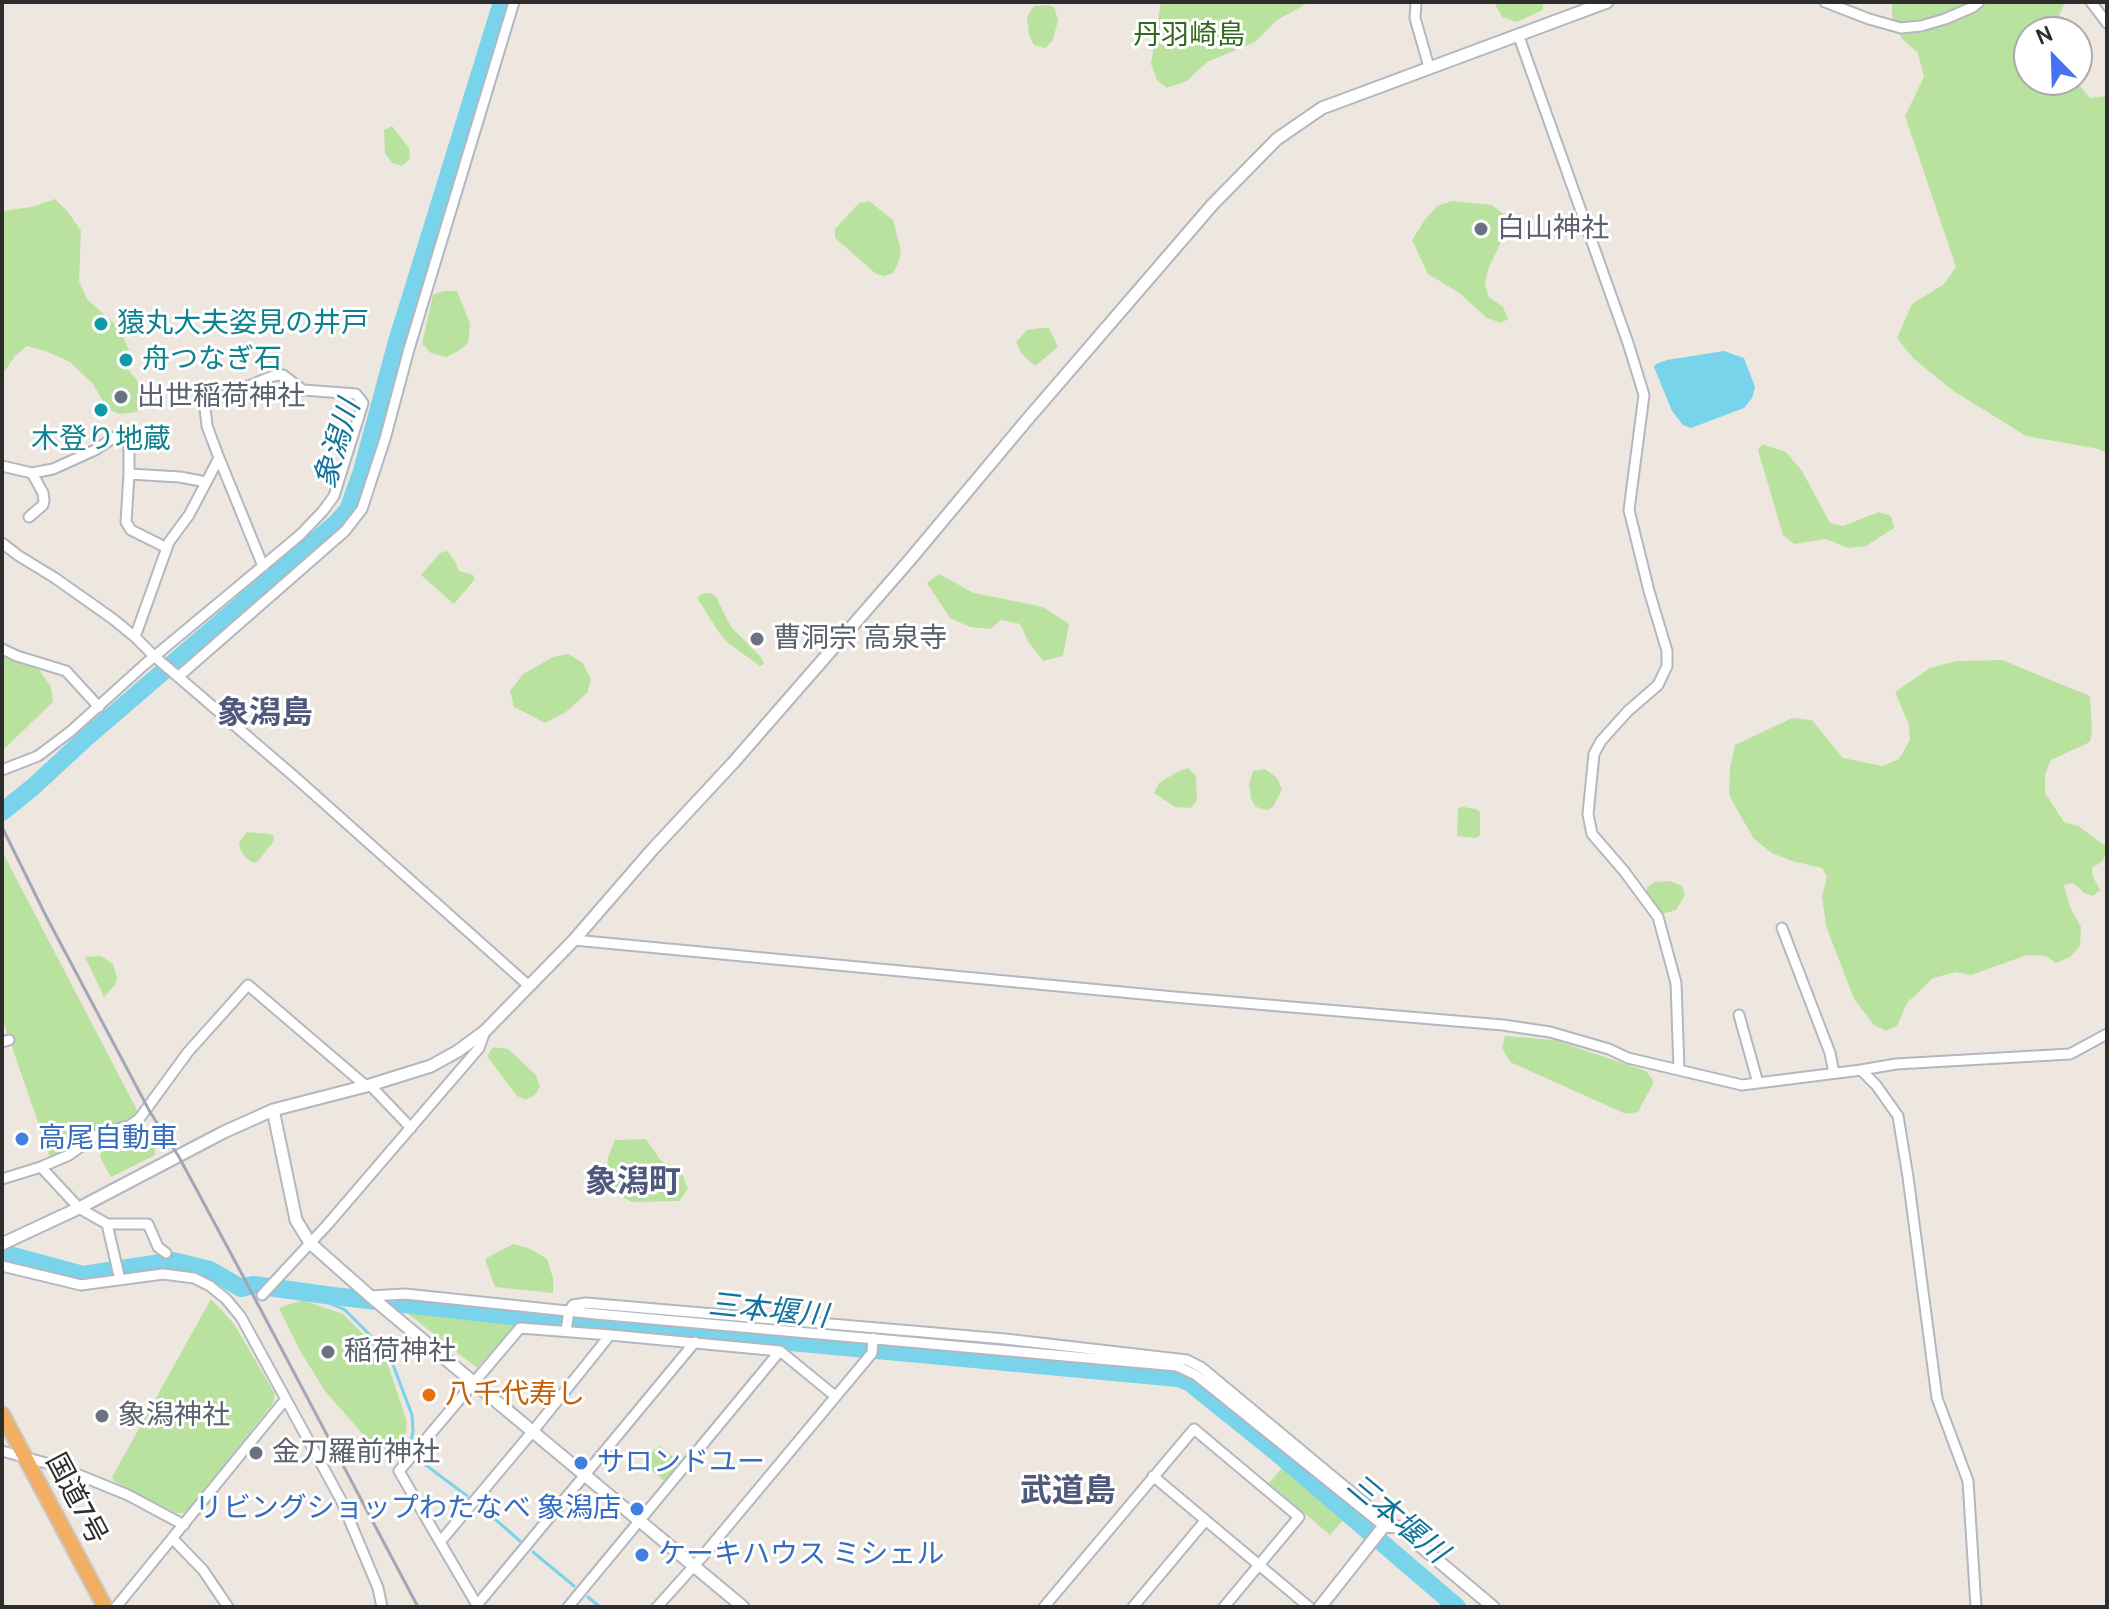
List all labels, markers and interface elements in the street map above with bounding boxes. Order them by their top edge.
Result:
north arrow [2013,16,2093,96]
park label: 丹羽崎島 [1133,19,1245,53]
text: N [2032,20,2057,51]
place label: 白山神社 [1497,212,1609,246]
marker: 白山神社 [1472,220,1490,238]
place label: 猿丸大夫姿見の井戸 [117,307,369,341]
marker: 猿丸大夫姿見の井戸 [92,315,110,333]
place label: 舟つなぎ石 [142,343,282,377]
marker: 舟つなぎ石 [117,351,135,369]
place label: 出世稲荷神社 [137,380,305,414]
marker: 出世稲荷神社 [112,388,130,406]
water label: 象潟川 [308,396,368,492]
marker: 木登り地蔵 [92,401,110,419]
place label: 木登り地蔵 [31,423,171,457]
place label: 曹洞宗 高泉寺 [773,622,947,656]
marker: 曹洞宗 高泉寺 [748,630,766,648]
district label: 象潟島 [217,695,313,733]
place label: 高尾自動車 [38,1122,178,1156]
marker: 高尾自動車 [13,1130,31,1148]
district label: 象潟町 [585,1164,681,1202]
water label: 三本堰川 [706,1287,830,1335]
place label: 稲荷神社 [344,1335,456,1369]
marker: 稲荷神社 [319,1343,337,1361]
place label: 八千代寿し [445,1378,585,1412]
marker: 八千代寿し [420,1386,438,1404]
place label: 象潟神社 [118,1399,230,1433]
marker: 象潟神社 [93,1407,111,1425]
place label: 金刀羅前神社 [272,1436,440,1470]
marker: 金刀羅前神社 [247,1444,265,1462]
place label: サロンドユー [597,1446,765,1480]
street label: 国道7号 [38,1448,114,1550]
marker: サロンドユー [572,1454,590,1472]
water label: 三本堰川 [1339,1467,1455,1571]
district label: 武道島 [1020,1473,1116,1511]
place label: リビングショップわたなべ 象潟店 [195,1492,621,1526]
marker: リビングショップわたなべ 象潟店 [628,1500,646,1518]
place label: ケーキハウス ミシェル [658,1538,944,1572]
marker: ケーキハウス ミシェル [633,1546,651,1564]

